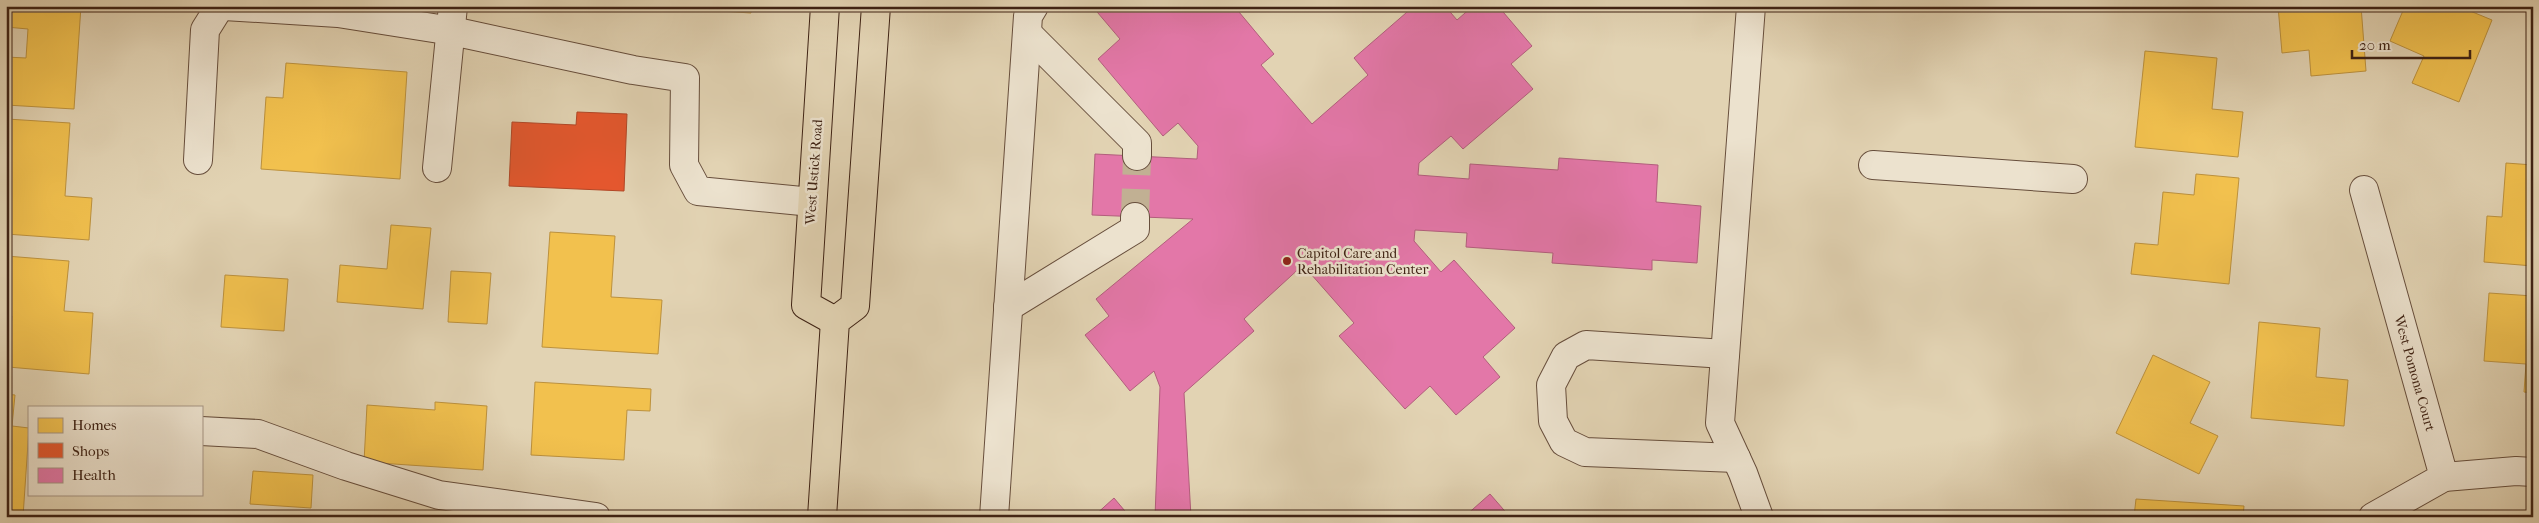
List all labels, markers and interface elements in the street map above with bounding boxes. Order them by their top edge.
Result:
scale bar [2352,28,2469,60]
text: 20 m [2359,36,2391,54]
street label: West Ustick Road [802,118,826,226]
place label: Capitol Care and Rehabilitation Center [1297,245,1428,278]
marker: Capitol Care and Rehabilitation Center [1281,255,1293,267]
street label: West Pomona Court [2390,312,2439,433]
legend [28,406,202,496]
text: Homes [72,416,117,434]
text: Shops [72,442,110,460]
text: Health [72,466,116,484]

